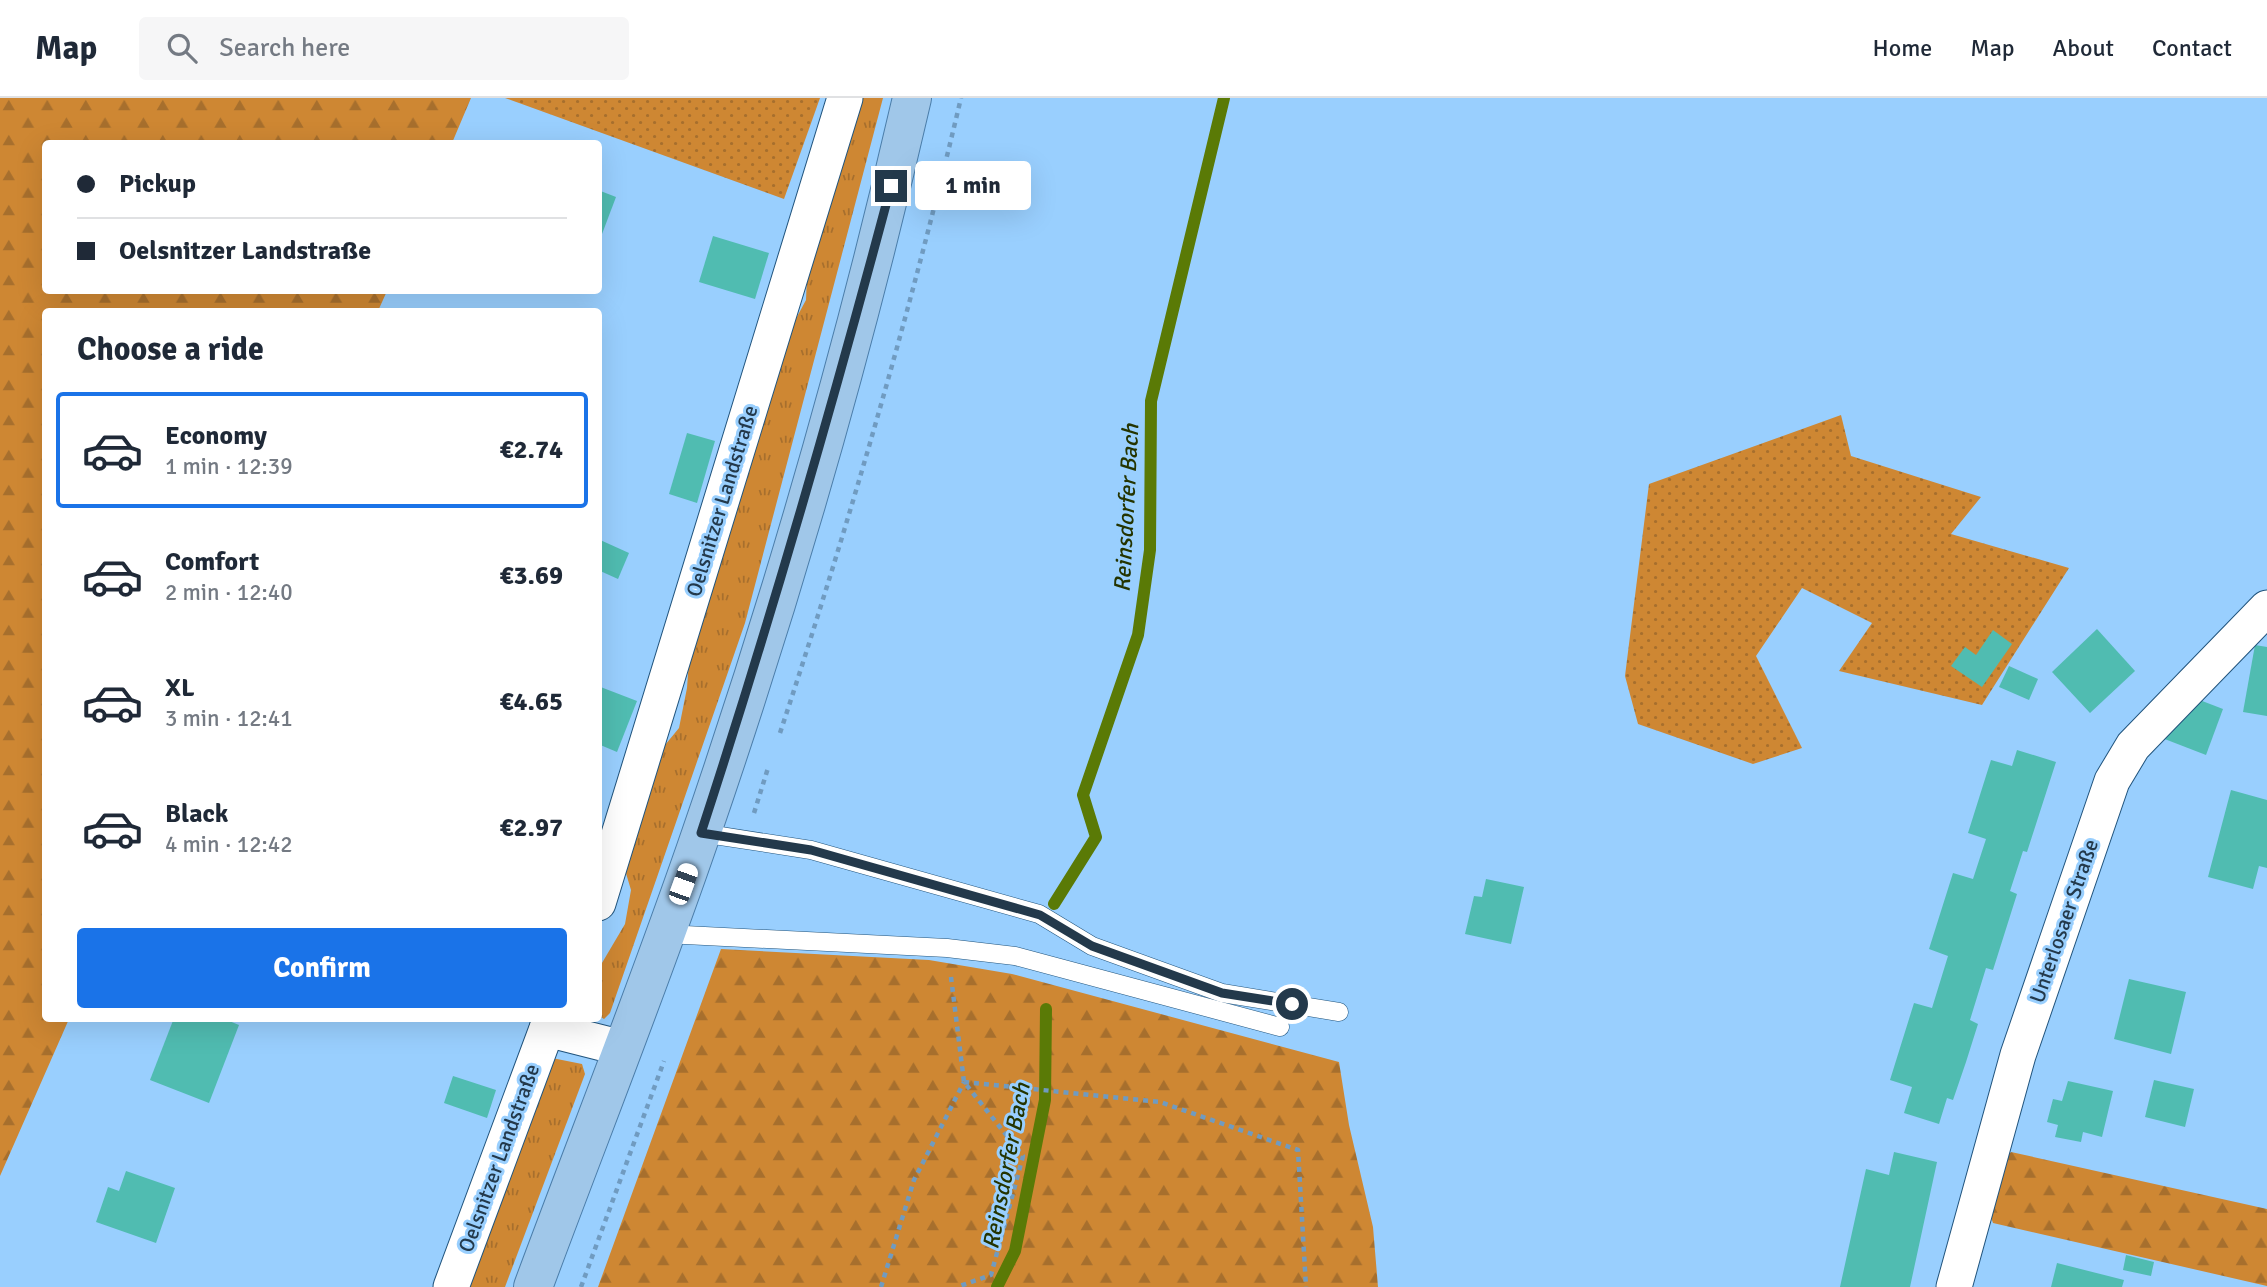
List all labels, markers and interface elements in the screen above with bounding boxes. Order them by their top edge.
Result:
search box [139,17,629,80]
text: Map [35,28,97,69]
icon: search [163,29,201,67]
text: Search here [219,32,350,64]
text: Home [1872,33,1932,63]
text: Map [1970,33,2015,63]
text: About [2053,33,2114,63]
text: Contact [2152,33,2232,63]
callout: 1 min [916,162,1031,210]
text: Pickup [119,168,196,200]
route end [875,170,907,202]
text: 1 min [945,171,1001,200]
text: Oelsnitzer Landstraße [119,235,371,267]
text: Choose a ride [77,330,264,369]
street label: Oelsnitzer Landstraße [681,402,763,600]
icon: car [81,419,144,482]
text: Economy [165,420,267,452]
water label: Reinsdorfer Bach [1108,422,1145,593]
text: €2.74 [499,434,563,466]
text: 1 min · 12:39 [165,452,293,481]
icon: car [81,545,144,608]
text: Comfort [165,546,259,578]
text: €3.69 [499,560,563,592]
text: 2 min · 12:40 [165,578,293,607]
icon: car [81,671,144,734]
text: XL [165,672,195,704]
text: €4.65 [499,686,563,718]
text: 3 min · 12:41 [165,704,293,733]
icon: car [81,797,144,860]
text: Black [165,798,228,830]
text: €2.97 [499,812,563,844]
text: 4 min · 12:42 [165,830,293,859]
street label: Unterlosaer Straße [2024,836,2104,1006]
car [666,861,701,907]
button: Confirm [77,928,567,1008]
route start [1276,988,1308,1020]
street label: Oelsnitzer Landstraße [453,1060,545,1256]
water label: Reinsdorfer Bach [976,1079,1037,1252]

